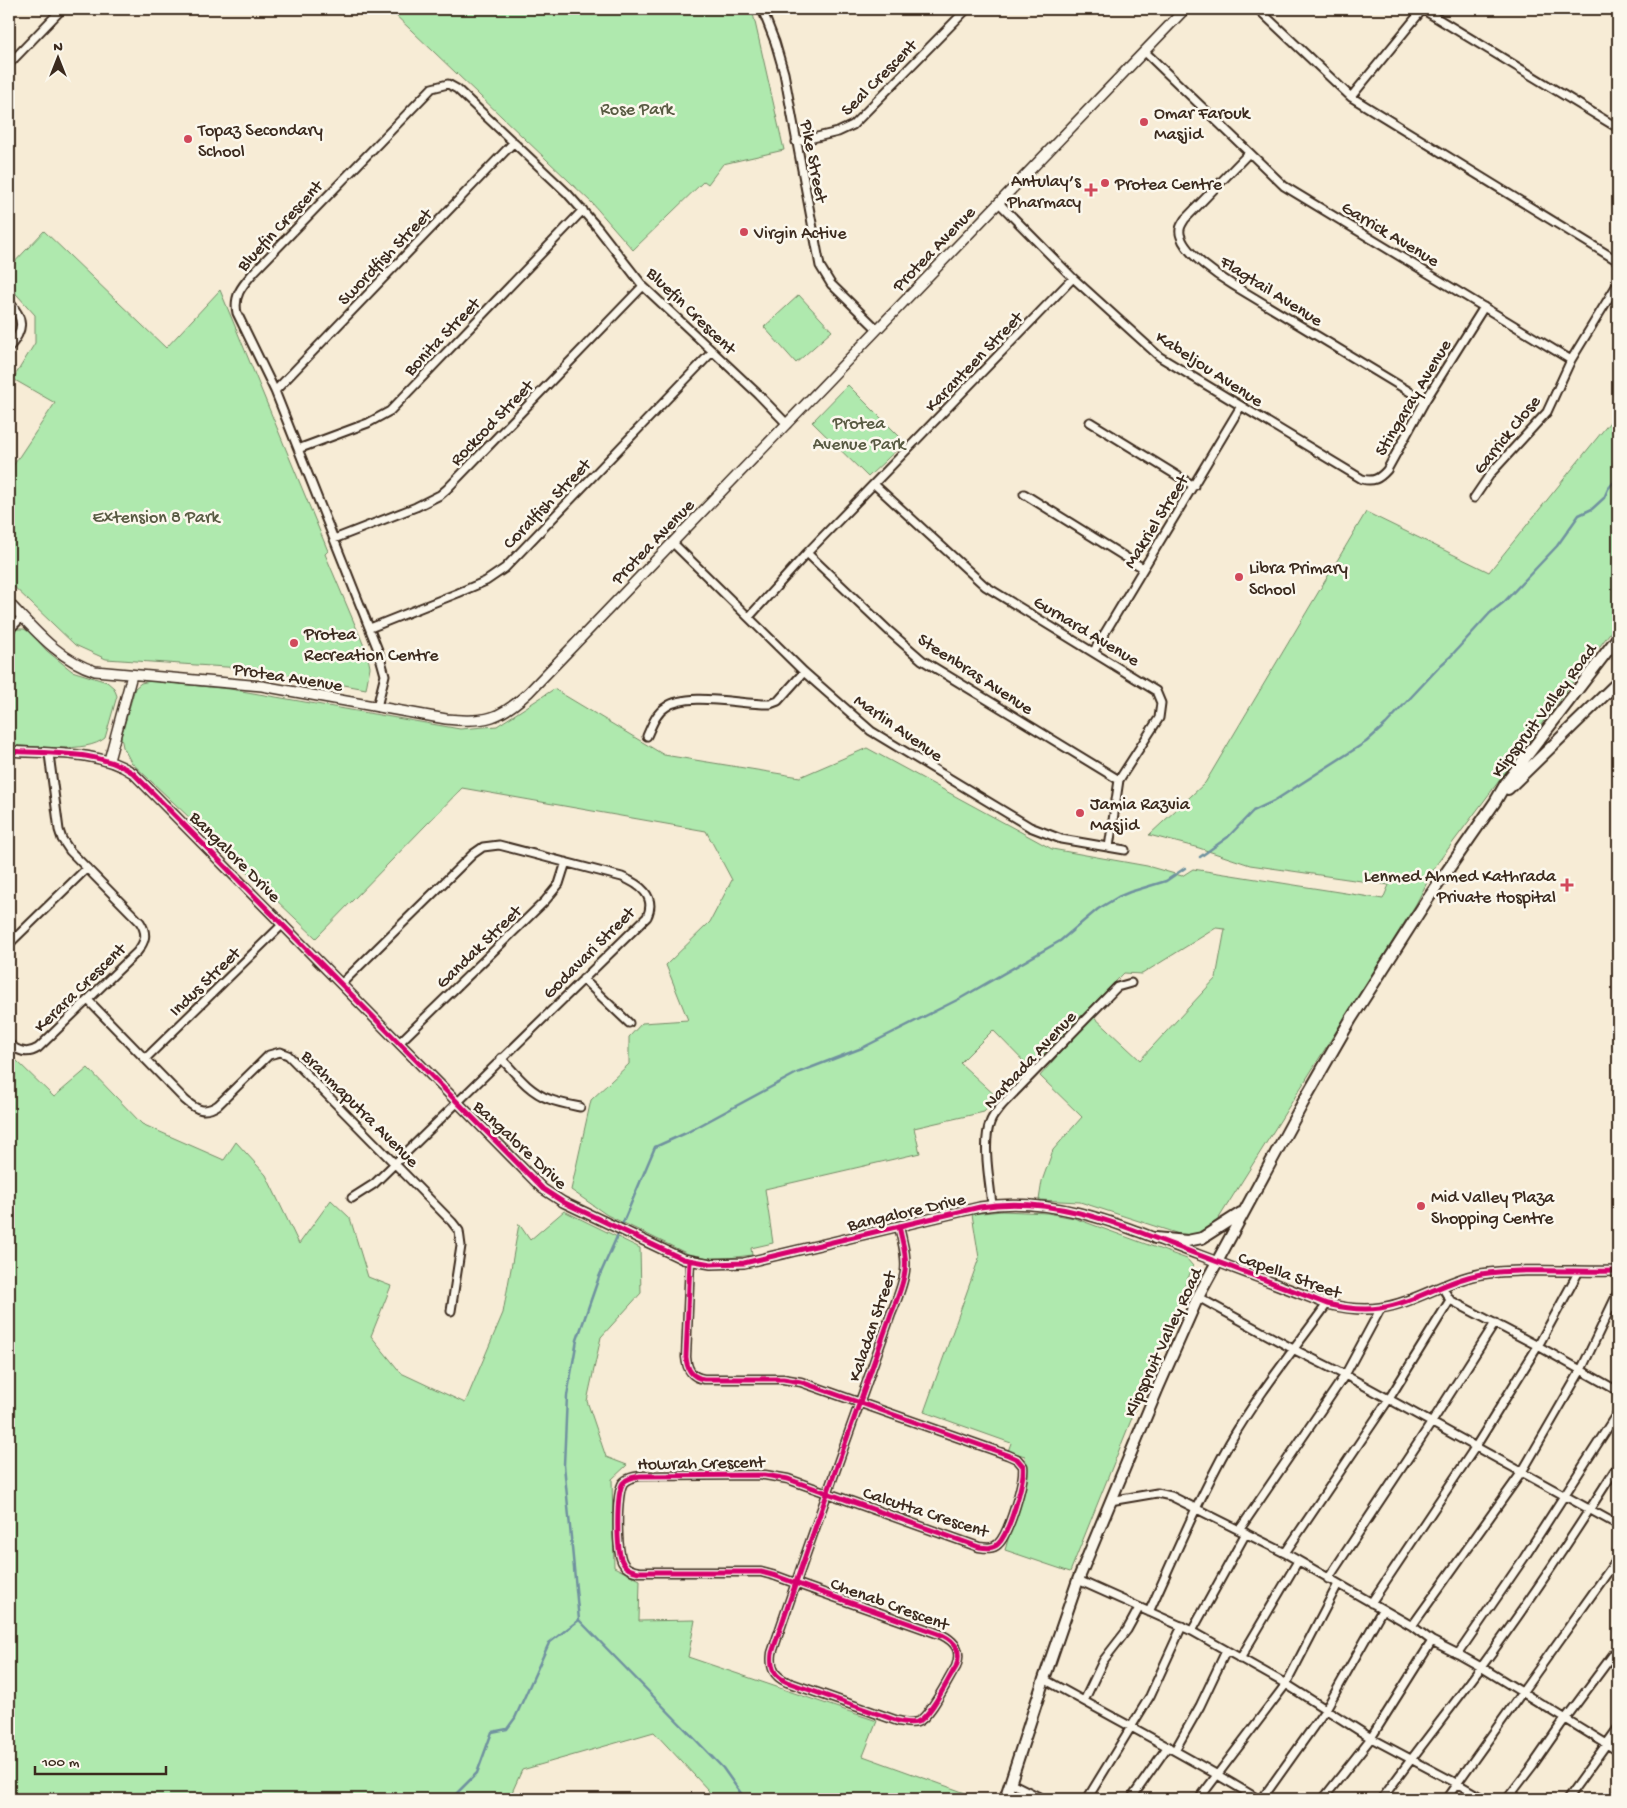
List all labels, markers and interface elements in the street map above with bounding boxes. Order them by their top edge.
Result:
north arrow [32,32,82,82]
street label: Seal Crescent [837,35,923,121]
text: N [53,39,63,56]
park label: Rose Park [600,100,676,121]
place label: Omar Farouk Masjid [1154,104,1252,146]
marker: Omar Farouk Masjid [1138,116,1150,128]
street label: Pike Street [794,118,831,206]
place label: Topaz Secondary School [197,121,323,163]
marker: Topaz Secondary School [182,133,194,145]
place label: Antulay’s Pharmacy [1006,172,1082,214]
place label: Protea Centre [1114,175,1223,196]
street label: Bluefin Crescent [233,176,329,277]
marker: Protea Centre [1099,177,1111,189]
marker: Antulay’s Pharmacy [1085,184,1097,196]
street label: Garrick Avenue [1337,198,1443,273]
street label: Protea Avenue [888,202,981,298]
street label: Swordfish Street [334,204,438,311]
place label: Virgin Active [753,224,847,245]
marker: Virgin Active [738,226,750,238]
street label: Flagtail Avenue [1215,252,1326,332]
street label: Bluefin Crescent [640,263,741,361]
street label: Bonita Street [400,293,486,382]
street label: Karanteen Street [922,307,1029,417]
street label: Kabeljou Avenue [1151,327,1267,413]
street label: Stingaray Avenue [1371,336,1457,460]
street label: Rockcod Street [447,375,540,471]
street label: Garrick Close [1470,391,1547,479]
park label: Protea Avenue Park [813,414,907,456]
street label: Coralfish Street [499,454,597,554]
street label: Makriel Street [1120,470,1195,573]
street label: Protea Avenue [607,495,700,591]
park label: Extension 8 Park [92,508,221,529]
place label: Libra Primary School [1249,559,1348,601]
marker: Libra Primary School [1233,571,1245,583]
street label: Gurnard Avenue [1029,592,1143,672]
place label: Protea Recreation Centre [303,625,439,667]
street label: Steenbras Avenue [913,630,1037,721]
marker: Protea Recreation Centre [288,637,300,649]
street label: Klipspruit Valley Road [1488,639,1603,783]
street label: Protea Avenue [230,659,345,698]
street label: Marlin Avenue [849,691,947,768]
place label: Jamia Razvia Masjid [1090,795,1191,837]
street label: Bangalore Drive [184,807,285,908]
marker: Jamia Razvia Masjid [1074,807,1086,819]
place label: Lenmed Ahmed Kathrada Private Hospital [1364,867,1557,909]
marker: Lenmed Ahmed Kathrada Private Hospital [1560,878,1574,892]
street label: Gandak Street [433,901,528,994]
street label: Godavari Street [539,902,641,1004]
street label: Kerara Crescent [30,939,132,1038]
street label: Indus Street [166,943,247,1022]
street label: Narbada Avenue [980,1007,1082,1114]
street label: Brahmaputra Avenue [295,1046,423,1173]
street label: Bangalore Drive [467,1096,571,1195]
place label: Mid Valley Plaza Shopping Centre [1431,1188,1555,1230]
street label: Bangalore Drive [845,1189,968,1237]
marker: Mid Valley Plaza Shopping Centre [1415,1200,1427,1212]
street label: Capella Street [1235,1248,1345,1305]
street label: Klipspruit Valley Road [1120,1264,1209,1421]
street label: Kaladan Street [845,1267,903,1385]
street label: Howrah Crescent [637,1453,766,1476]
street label: Calcutta Crescent [860,1483,992,1544]
street label: Chenab Crescent [827,1574,953,1637]
scale bar [35,1743,166,1775]
text: 100 m [41,1754,80,1772]

